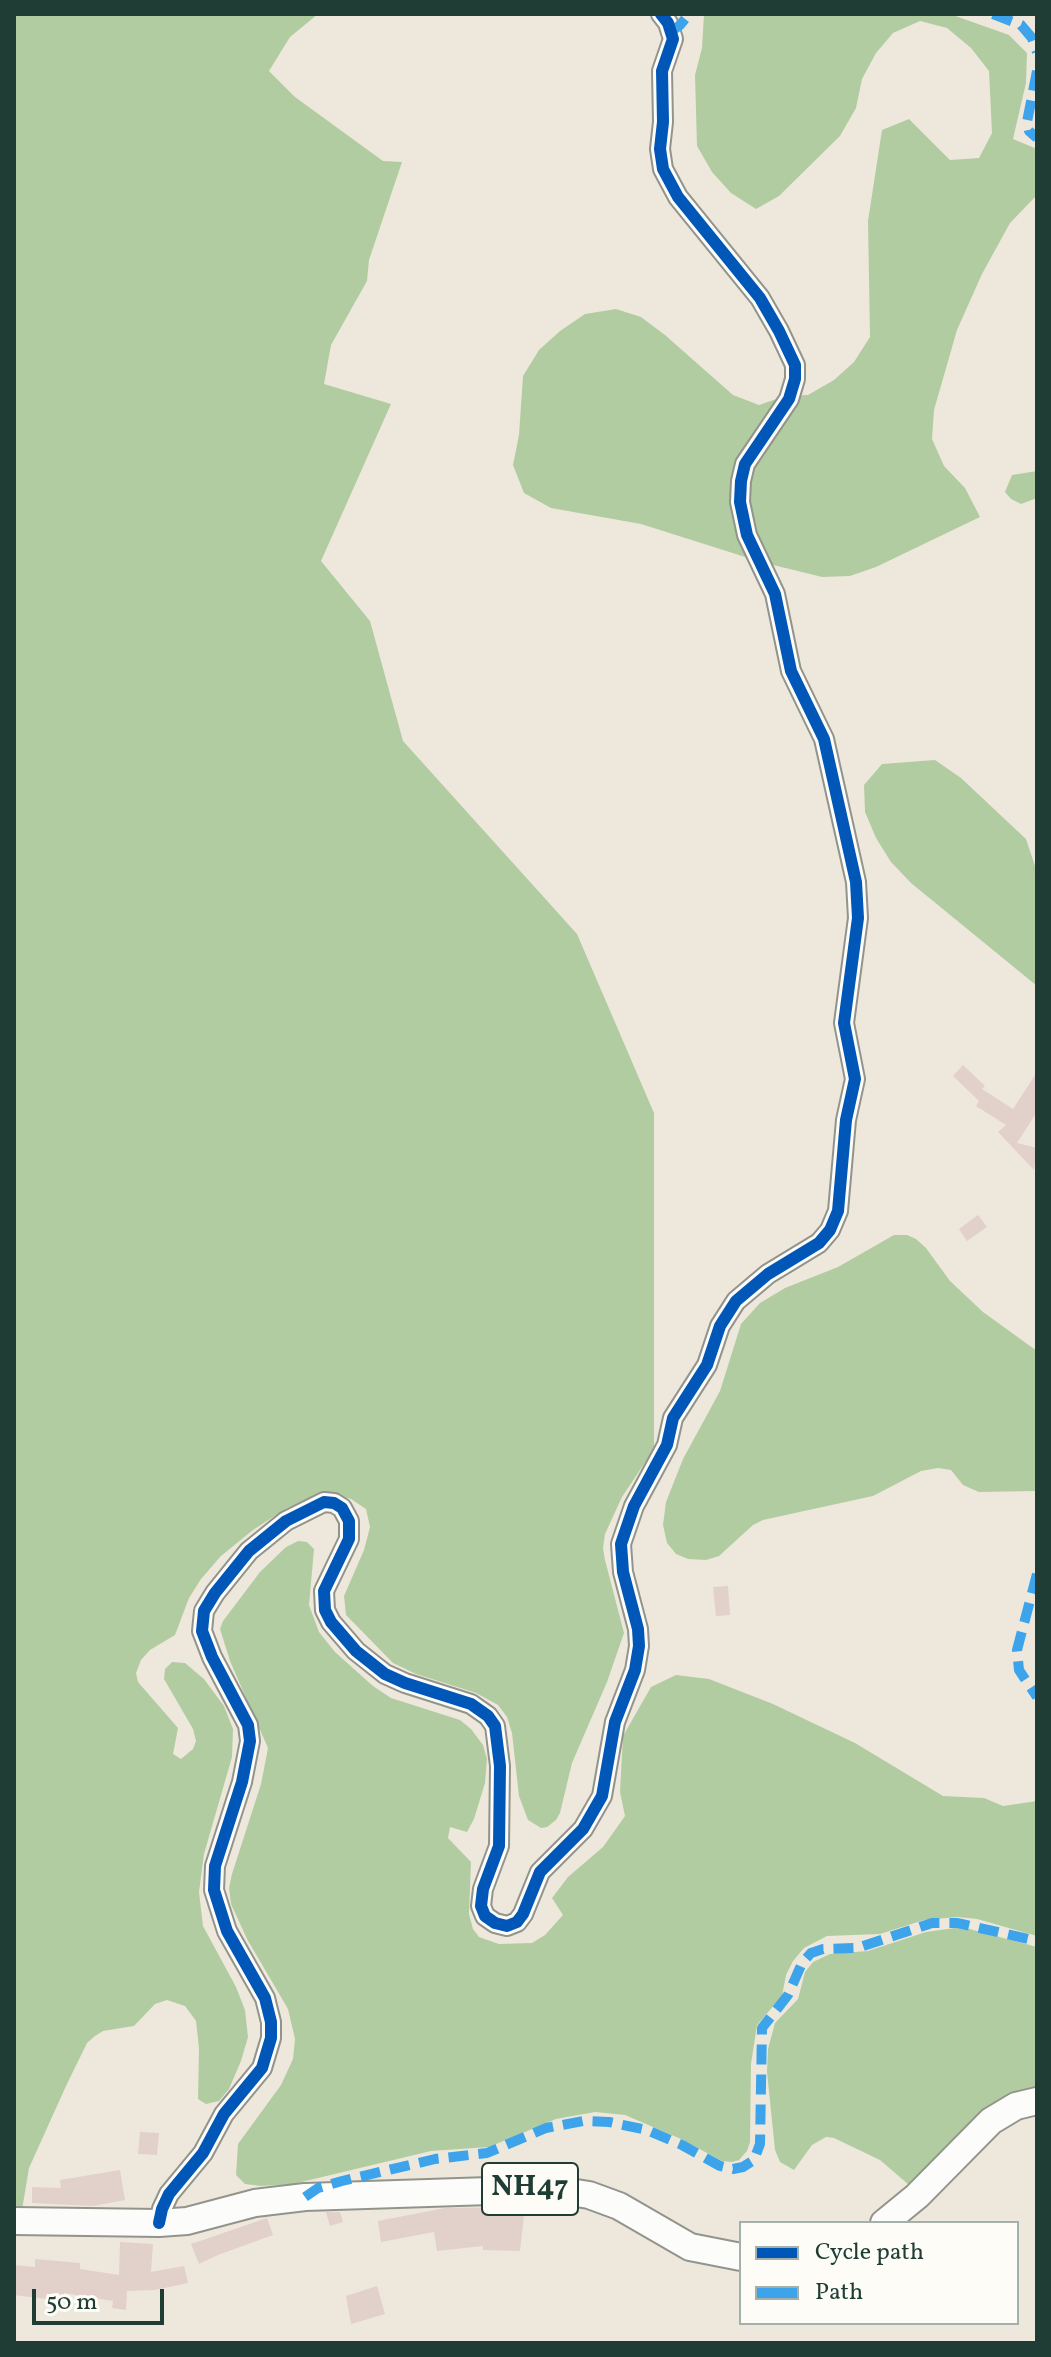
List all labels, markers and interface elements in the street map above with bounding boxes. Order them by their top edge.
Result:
road number: NH47 [482,2163,578,2215]
legend [739,2221,1019,2325]
text: Cycle path [815,2236,924,2270]
scale bar [36,2273,168,2323]
text: Path [815,2276,863,2310]
text: 50 m [46,2286,98,2320]

